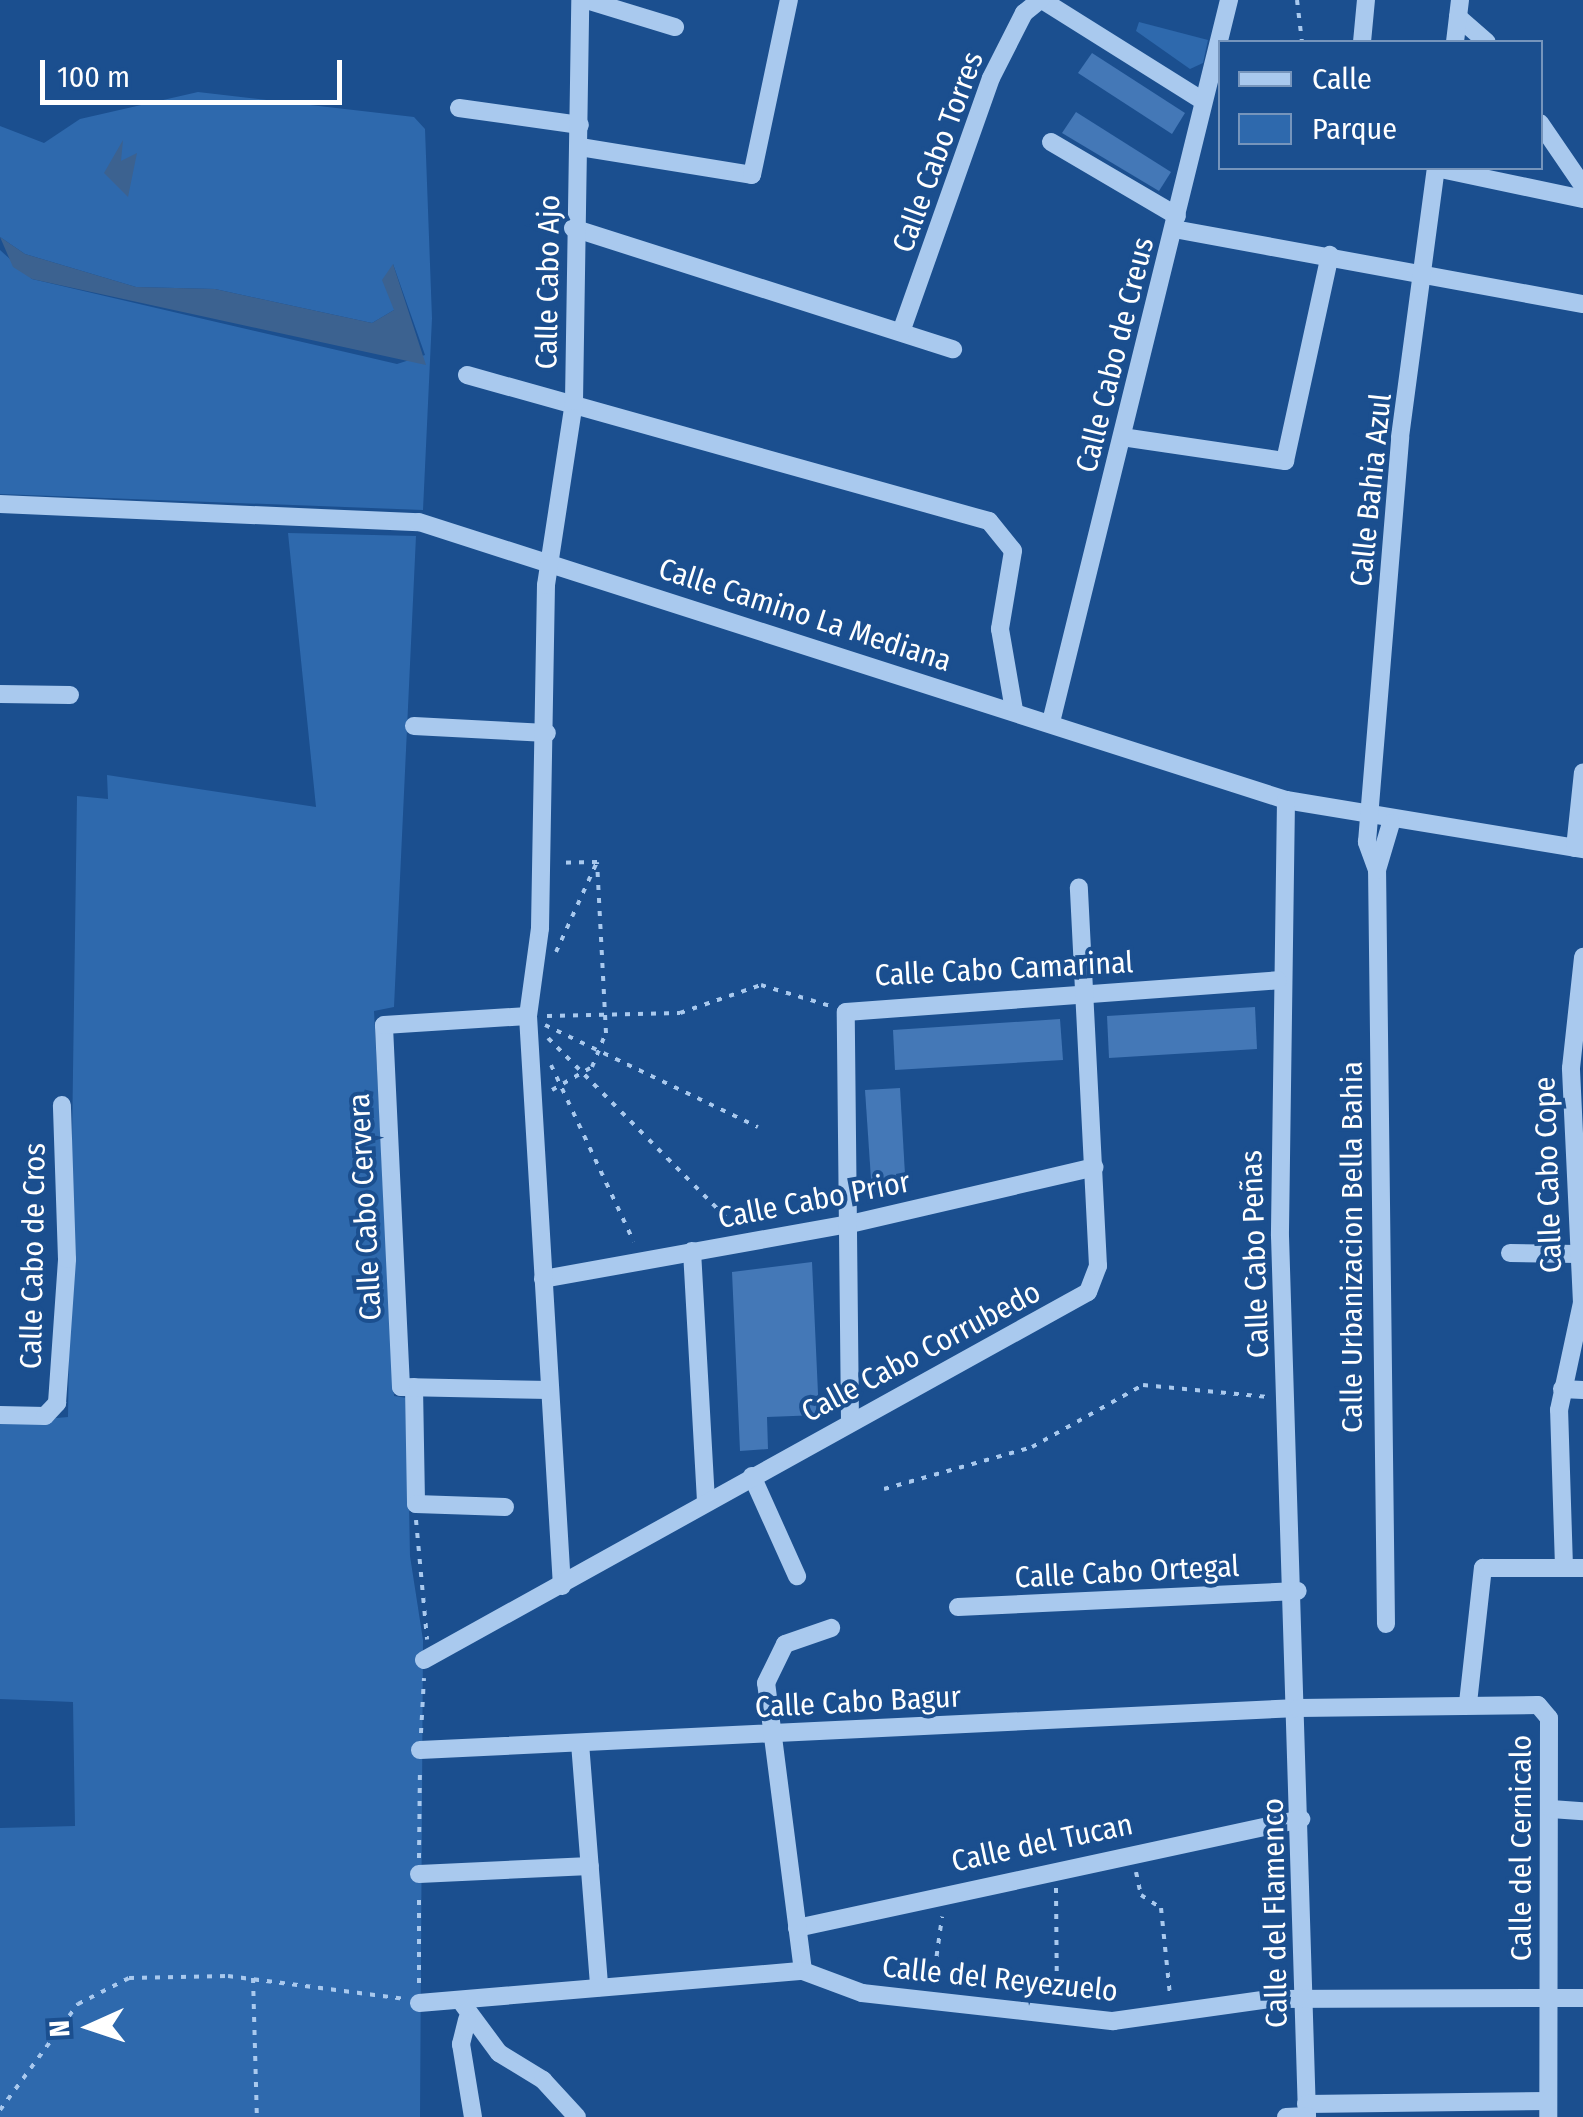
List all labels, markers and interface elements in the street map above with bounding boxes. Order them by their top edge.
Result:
scale bar [45,40,348,102]
legend [1218,40,1543,170]
street label: Calle Cabo Torres [885,47,991,257]
text: 100 m [57,59,130,95]
text: Calle [1312,61,1372,97]
text: Parque [1312,111,1397,147]
street label: Calle Cabo Ajo [528,194,568,370]
street label: Calle Cabo de Creus [1068,234,1162,476]
street label: Calle Bahia Azul [1343,392,1399,588]
street label: Calle Camino La Mediana [654,551,956,679]
street label: Calle Cabo Camarinal [874,944,1134,994]
street label: Calle Urbanizacion Bella Bahia [1334,1061,1370,1433]
street label: Calle Cabo Cope [1527,1076,1569,1274]
street label: Calle Cabo Cervera [341,1092,389,1322]
street label: Calle Cabo de Cros [13,1143,53,1369]
street label: Calle Cabo Peñas [1233,1149,1277,1359]
street label: Calle Cabo Prior [715,1164,913,1236]
street label: Calle Cabo Corrubedo [796,1274,1046,1430]
street label: Calle Cabo Ortegal [1014,1548,1240,1596]
street label: Calle Cabo Bagur [754,1679,962,1725]
street label: Calle del Cernicalo [1503,1735,1539,1961]
street label: Calle del Flamenco [1255,1798,1295,2028]
street label: Calle del Tucan [948,1806,1136,1880]
street label: Calle del Reyezuelo [880,1949,1120,2009]
north arrow [40,1977,140,2077]
text: N [43,2019,76,2038]

